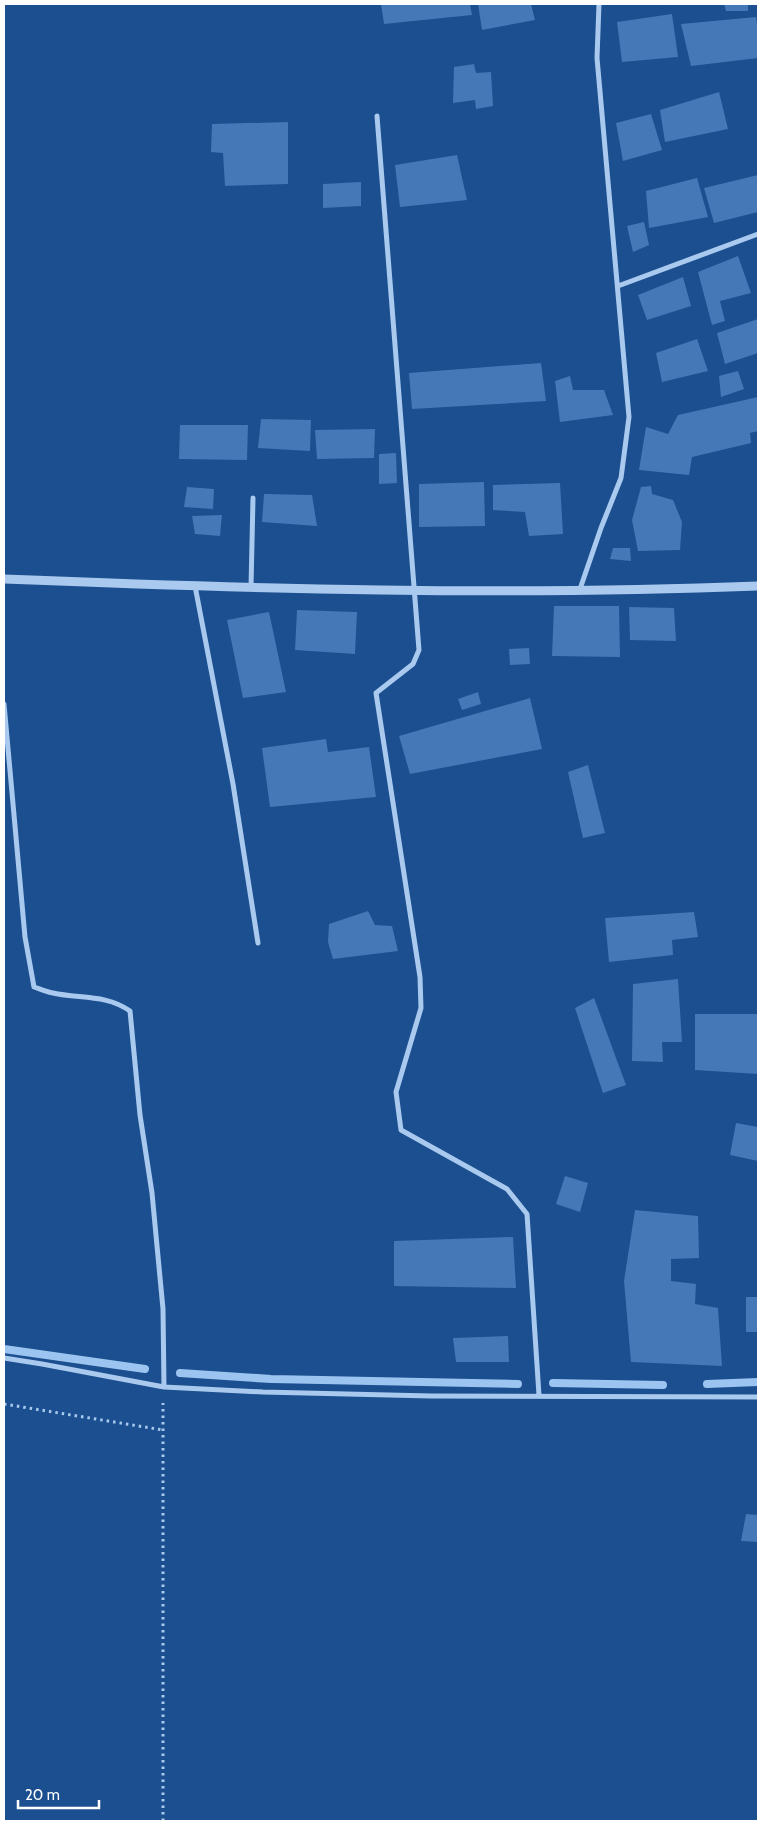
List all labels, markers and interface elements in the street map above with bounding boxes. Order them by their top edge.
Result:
scale bar [18,1778,99,1810]
text: 20 m [25,1786,60,1804]

